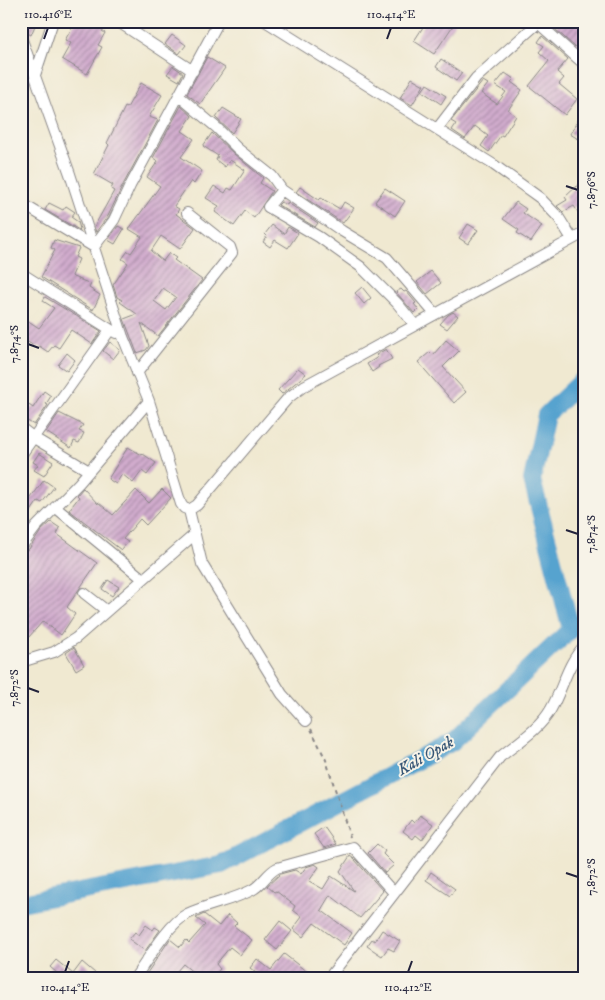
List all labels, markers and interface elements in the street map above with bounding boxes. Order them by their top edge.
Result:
text: 110.416°E [24,7,73,22]
text: 110.414°E [367,7,416,22]
text: 7.876°S [584,171,599,209]
text: 7.874°S [7,325,22,363]
text: 7.874°S [584,515,599,553]
text: 7.872°S [7,669,22,707]
water label: Kali Opak [393,732,457,780]
text: 7.872°S [584,858,599,896]
text: 110.414°E [41,980,90,995]
text: 110.412°E [384,980,432,995]

